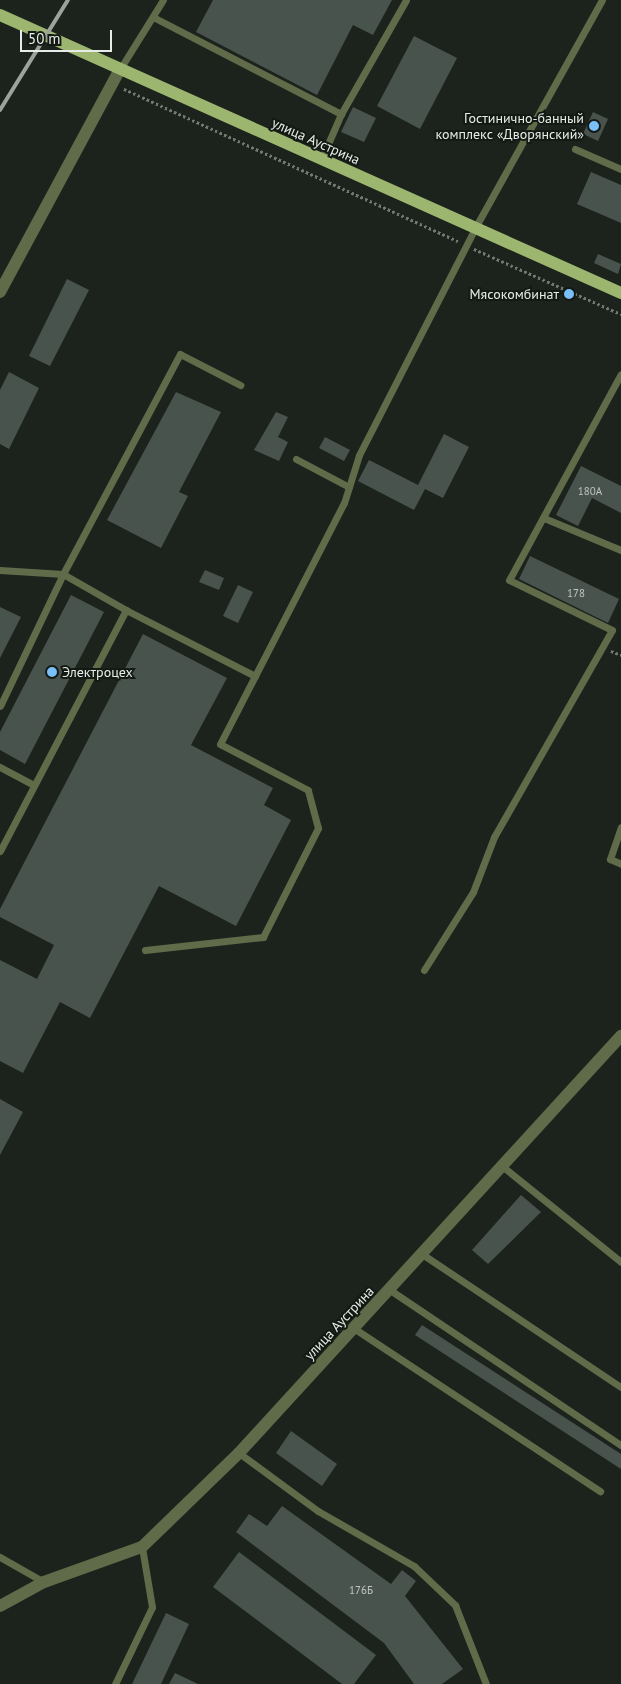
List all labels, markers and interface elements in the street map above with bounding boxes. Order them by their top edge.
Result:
scale bar [22,20,115,52]
text: 50 m [28,29,61,48]
place label: Гостинично-банный комплекс «Дворянский» [435,110,584,142]
street label: улица Аустрина [269,114,363,168]
marker: Гостинично-банный комплекс «Дворянский» [588,120,600,132]
place label: Мясокомбинат [469,286,559,302]
marker: Мясокомбинат [563,288,575,300]
house number: 180А [578,484,602,498]
house number: 178 [567,586,585,600]
place label: Электроцех [62,664,133,680]
marker: Электроцех [46,666,58,678]
street label: улица Аустрина [300,1283,378,1363]
house number: 176Б [349,1583,373,1597]

